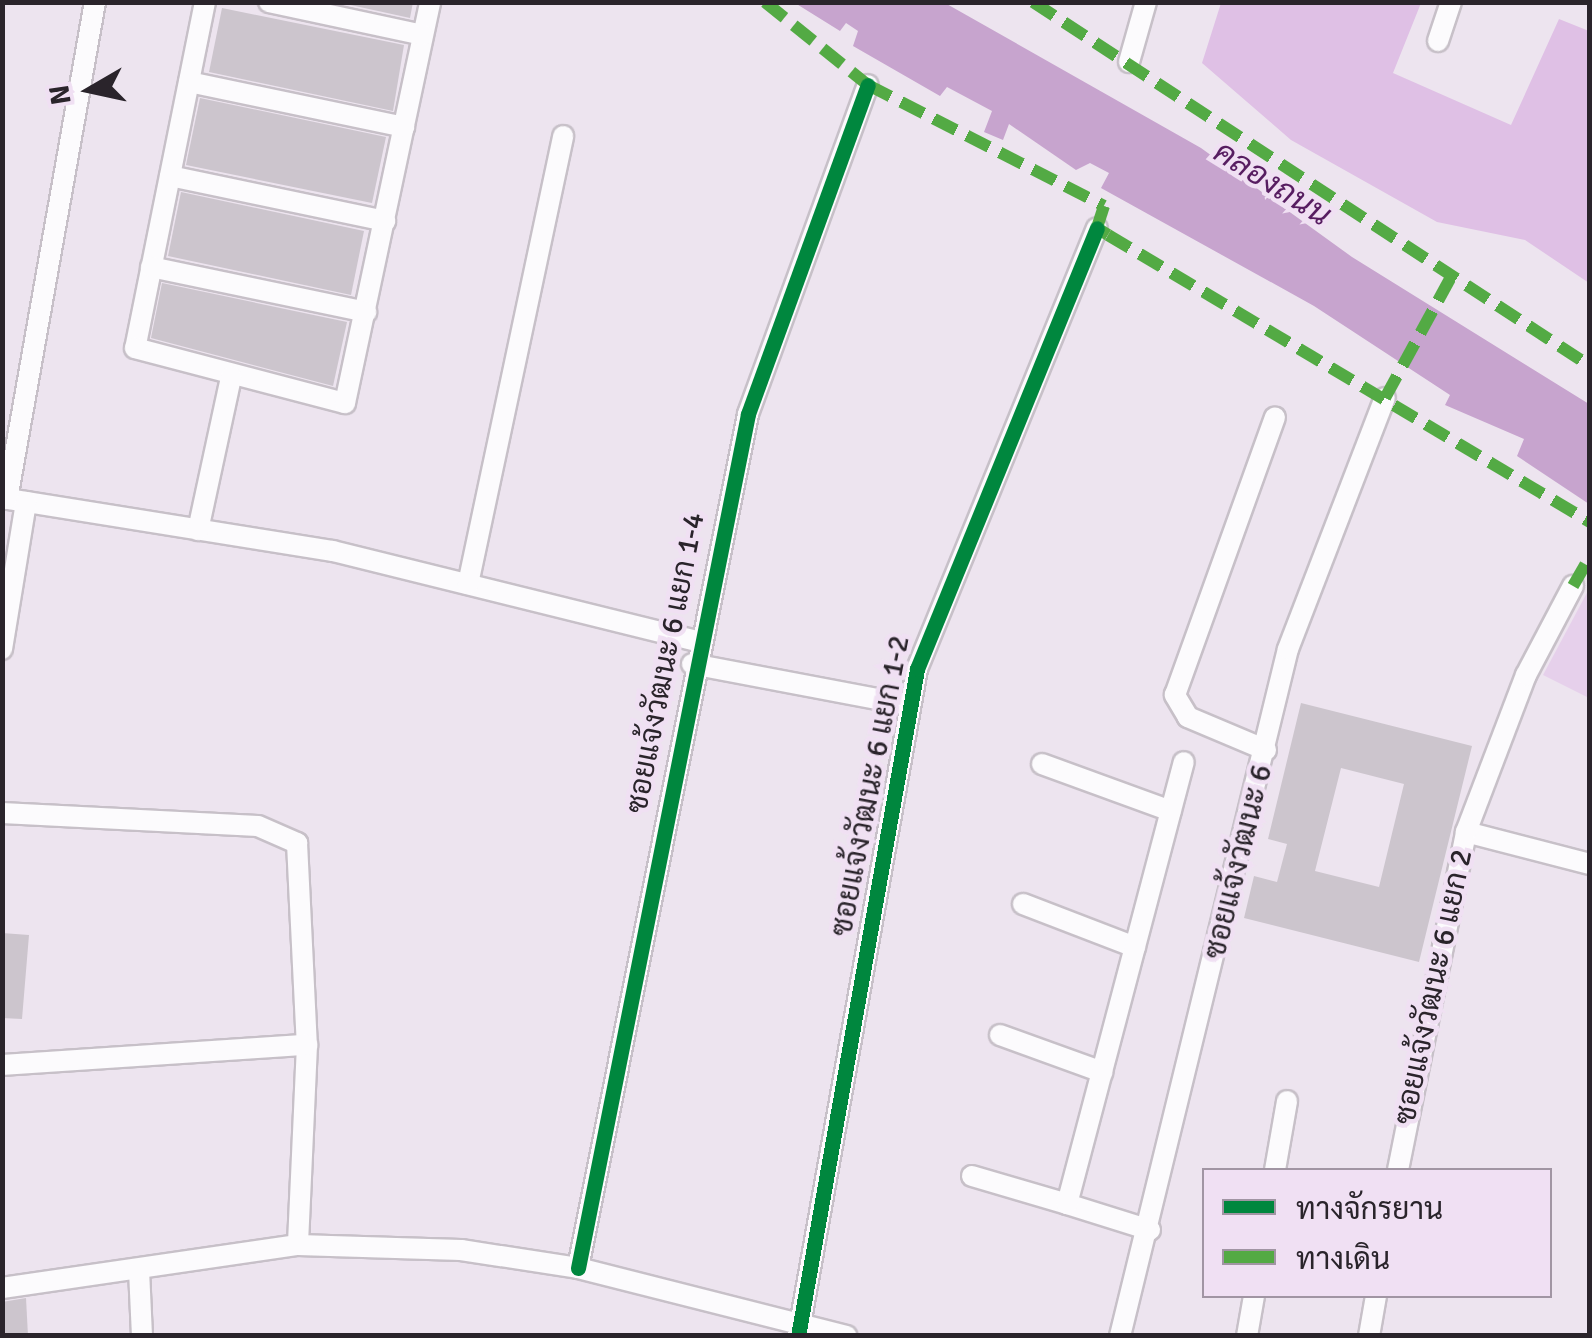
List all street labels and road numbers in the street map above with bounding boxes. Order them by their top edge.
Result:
street label: ซอยแจ้งวัฒนะ 6 แยก 1-4 [619,509,713,817]
street label: ซอยแจ้งวัฒนะ 6 แยก 1-2 [824,632,918,940]
street label: ซอยแจ้งวัฒนะ 6 [1197,761,1281,963]
street label: ซอยแจ้งวัฒนะ 6 แยก 2 [1387,846,1481,1128]

